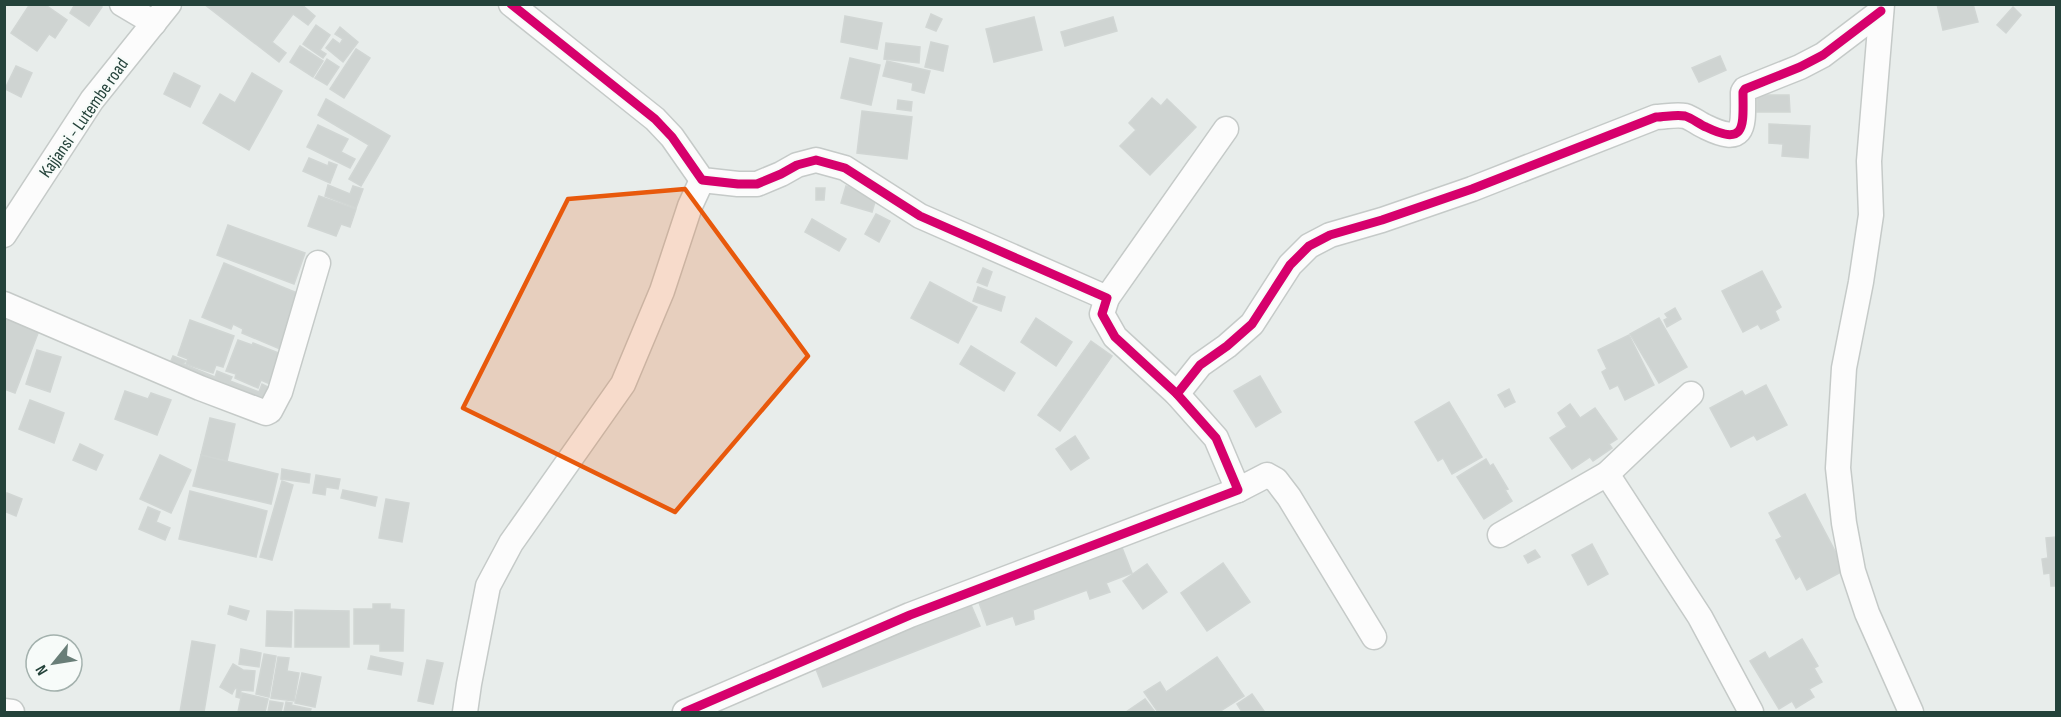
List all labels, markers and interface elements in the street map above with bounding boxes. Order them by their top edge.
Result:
street label: Kajjansi - Lutembe road [35,54,133,182]
north arrow [24,633,84,693]
text: N [32,661,53,678]

